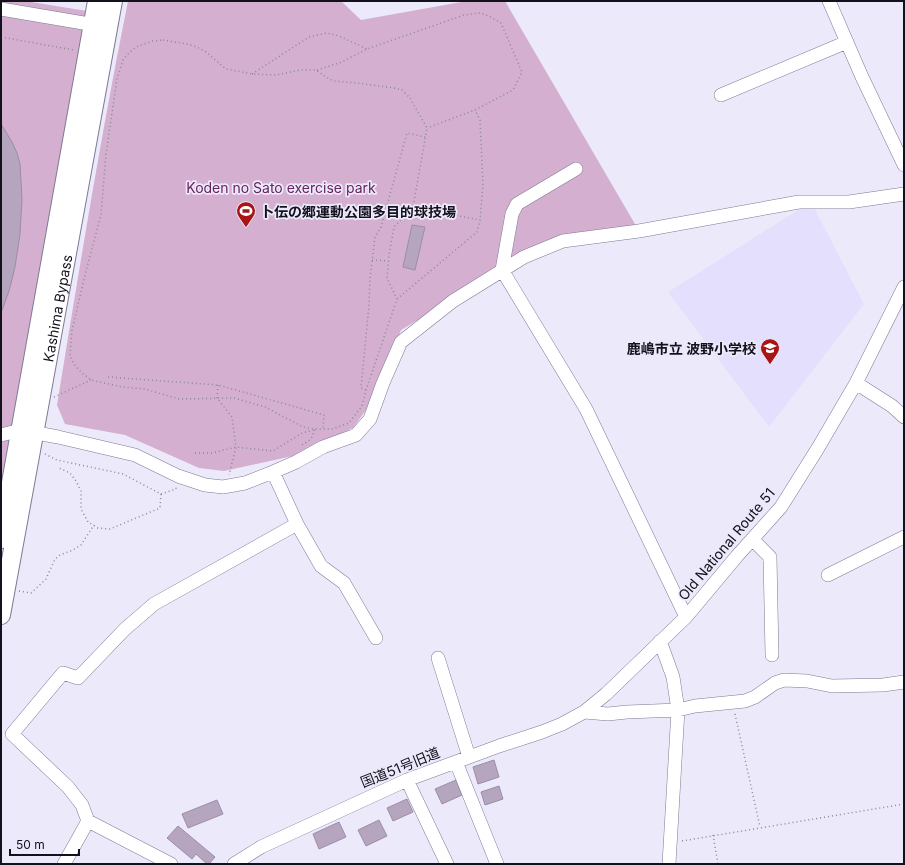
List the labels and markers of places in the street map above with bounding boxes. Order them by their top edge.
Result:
sports icon: 卜伝の郷運動公園多目的球技場 [235,200,257,228]
place label: 卜伝の郷運動公園多目的球技場 [260,203,456,220]
school or university icon: 鹿嶋市立 波野小学校 [759,337,781,365]
place label: 鹿嶋市立 波野小学校 [627,340,756,357]

